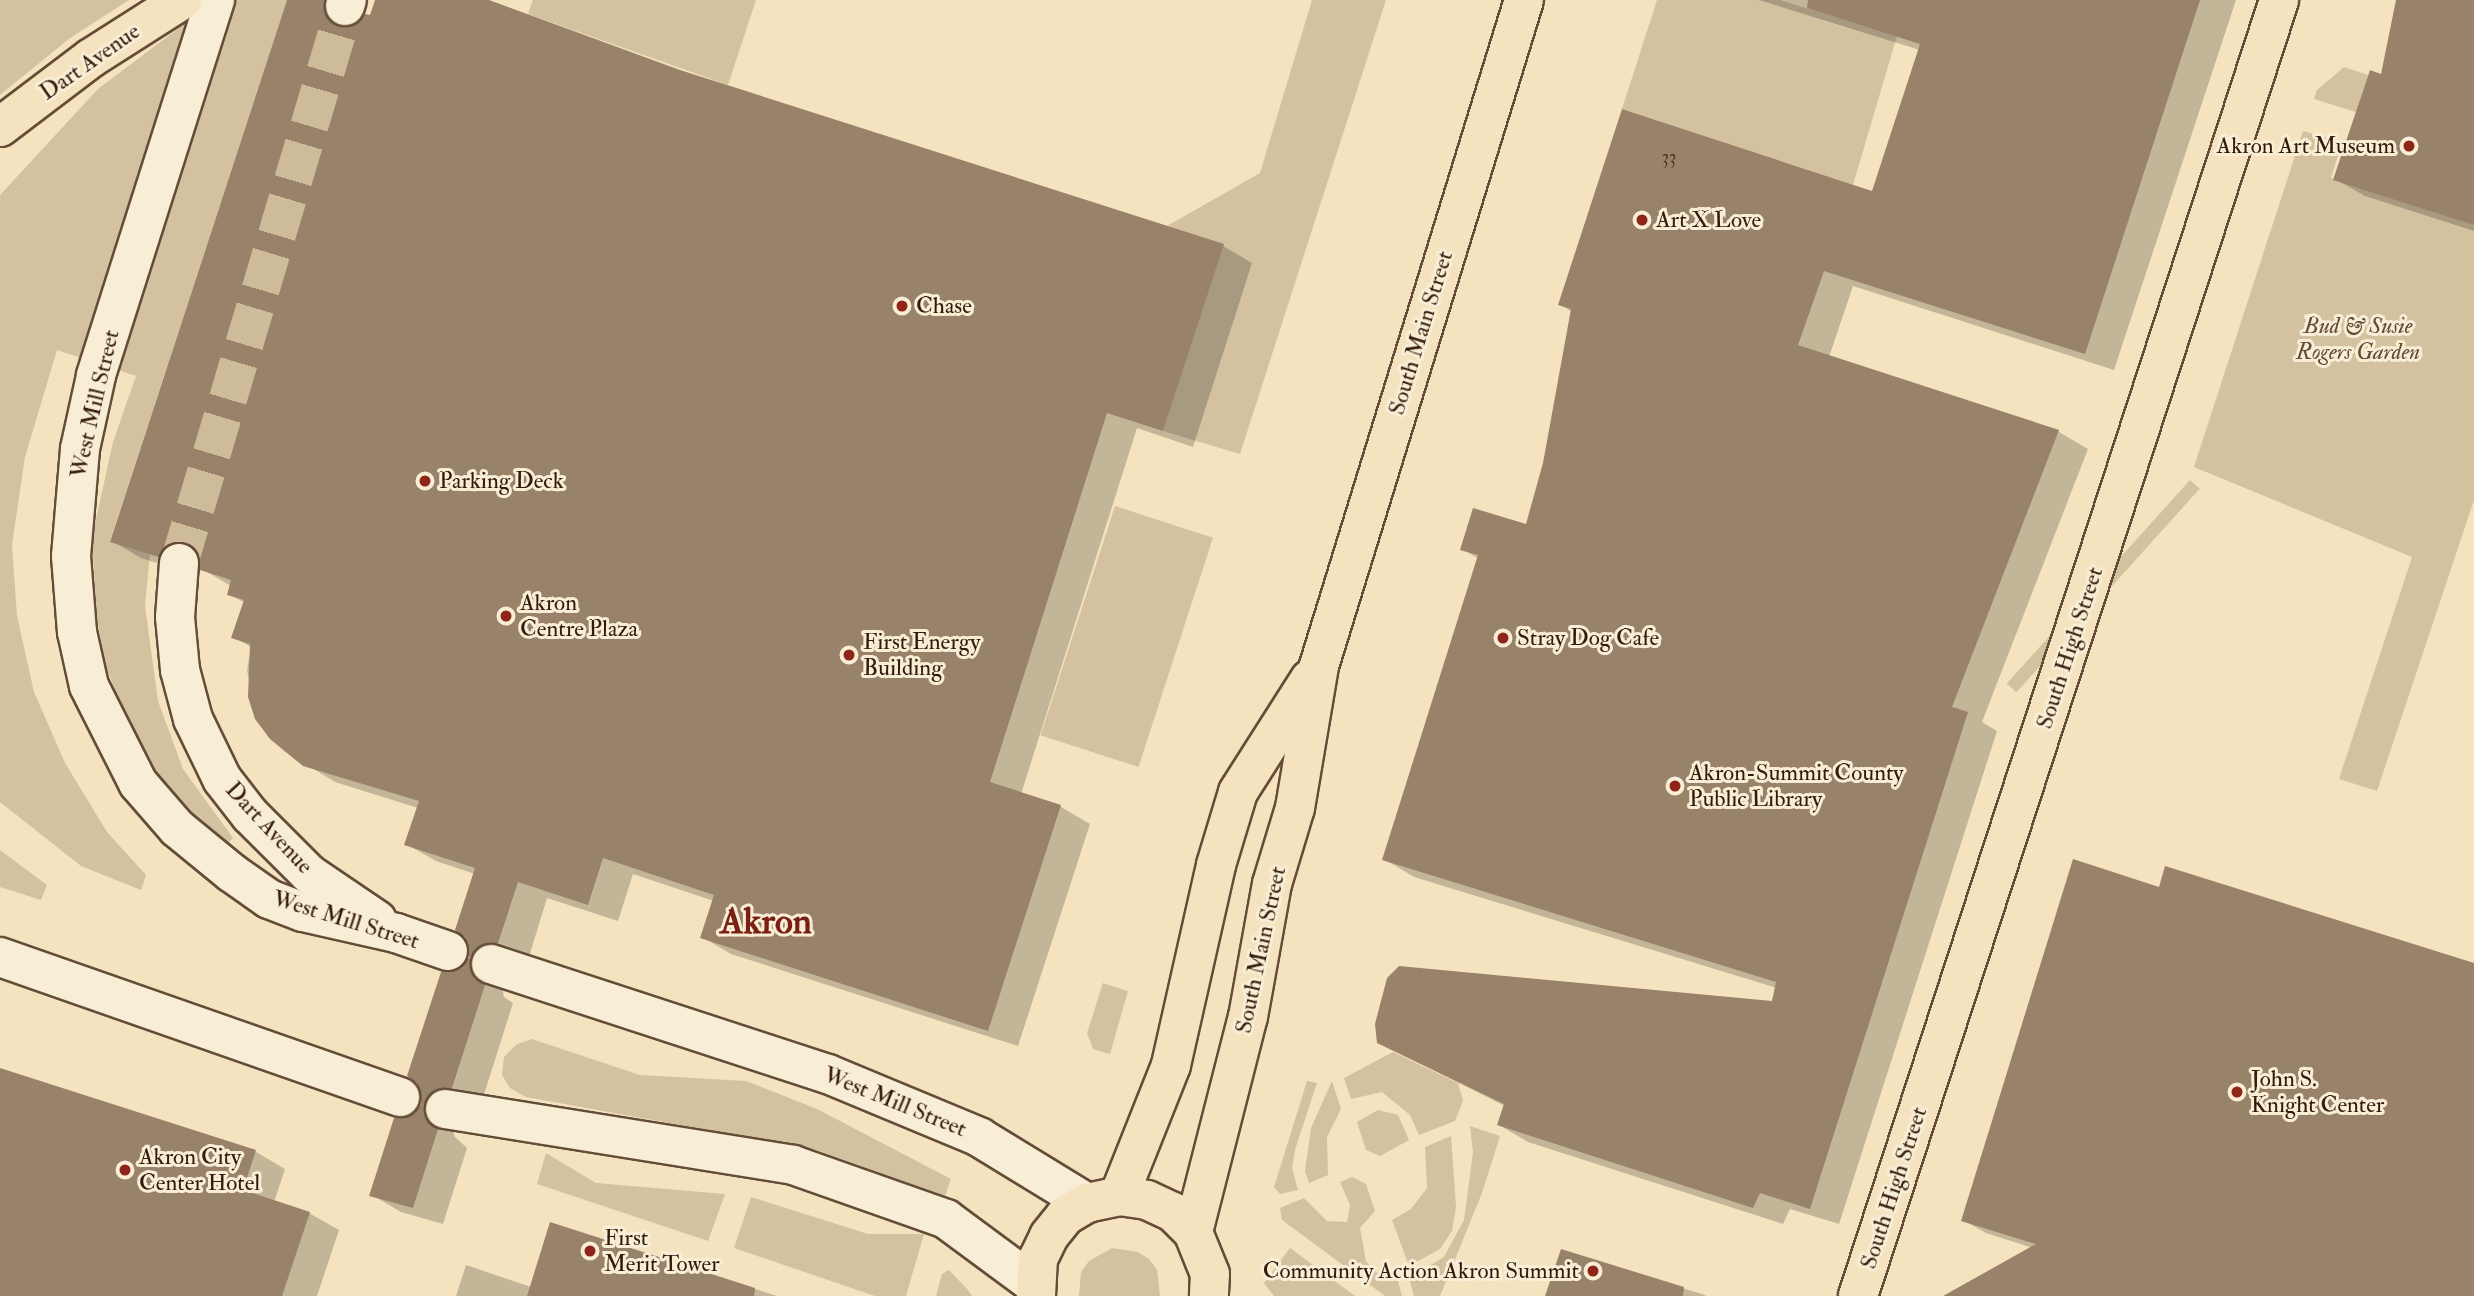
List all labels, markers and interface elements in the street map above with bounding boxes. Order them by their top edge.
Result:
street label: Dart Avenue [35,18,145,106]
place label: Akron Art Museum [2217,132,2395,160]
marker: Akron Art Museum [2401,138,2417,154]
house number: 33 [1662,147,1676,169]
place label: Art X Love [1656,206,1761,234]
marker: Art X Love [1634,212,1650,228]
street label: South Main Street [1383,248,1459,418]
place label: Chase [916,292,972,320]
marker: Chase [894,298,910,314]
park label: Bud & Susie Rogers Garden [2296,312,2420,366]
street label: West Mill Street [65,327,125,481]
place label: Parking Deck [439,467,564,495]
marker: Parking Deck [417,473,433,489]
street label: South High Street [2031,564,2109,732]
place label: Akron Centre Plaza [520,589,638,643]
marker: Akron Centre Plaza [498,608,514,624]
place label: Stray Dog Cafe [1517,624,1659,652]
place label: First Energy Building [863,628,980,682]
marker: Stray Dog Cafe [1495,630,1511,646]
marker: First Energy Building [841,647,857,663]
place label: Akron-Summit County Public Library [1689,759,1903,813]
street label: Dart Avenue [219,776,319,880]
marker: Akron-Summit County Public Library [1667,778,1683,794]
street label: South Main Street [1230,864,1292,1036]
street label: West Mill Street [269,885,423,955]
district label: Akron [720,900,812,944]
street label: West Mill Street [820,1061,970,1143]
place label: John S. Knight Center [2251,1065,2384,1119]
marker: John S. Knight Center [2229,1084,2245,1100]
street label: South High Street [1855,1104,1933,1272]
place label: Akron City Center Hotel [139,1143,260,1197]
marker: Akron City Center Hotel [117,1162,133,1178]
place label: First Merit Tower [604,1224,720,1278]
marker: First Merit Tower [582,1243,598,1259]
place label: Community Action Akron Summit [1263,1257,1579,1285]
marker: Community Action Akron Summit [1585,1263,1601,1279]

